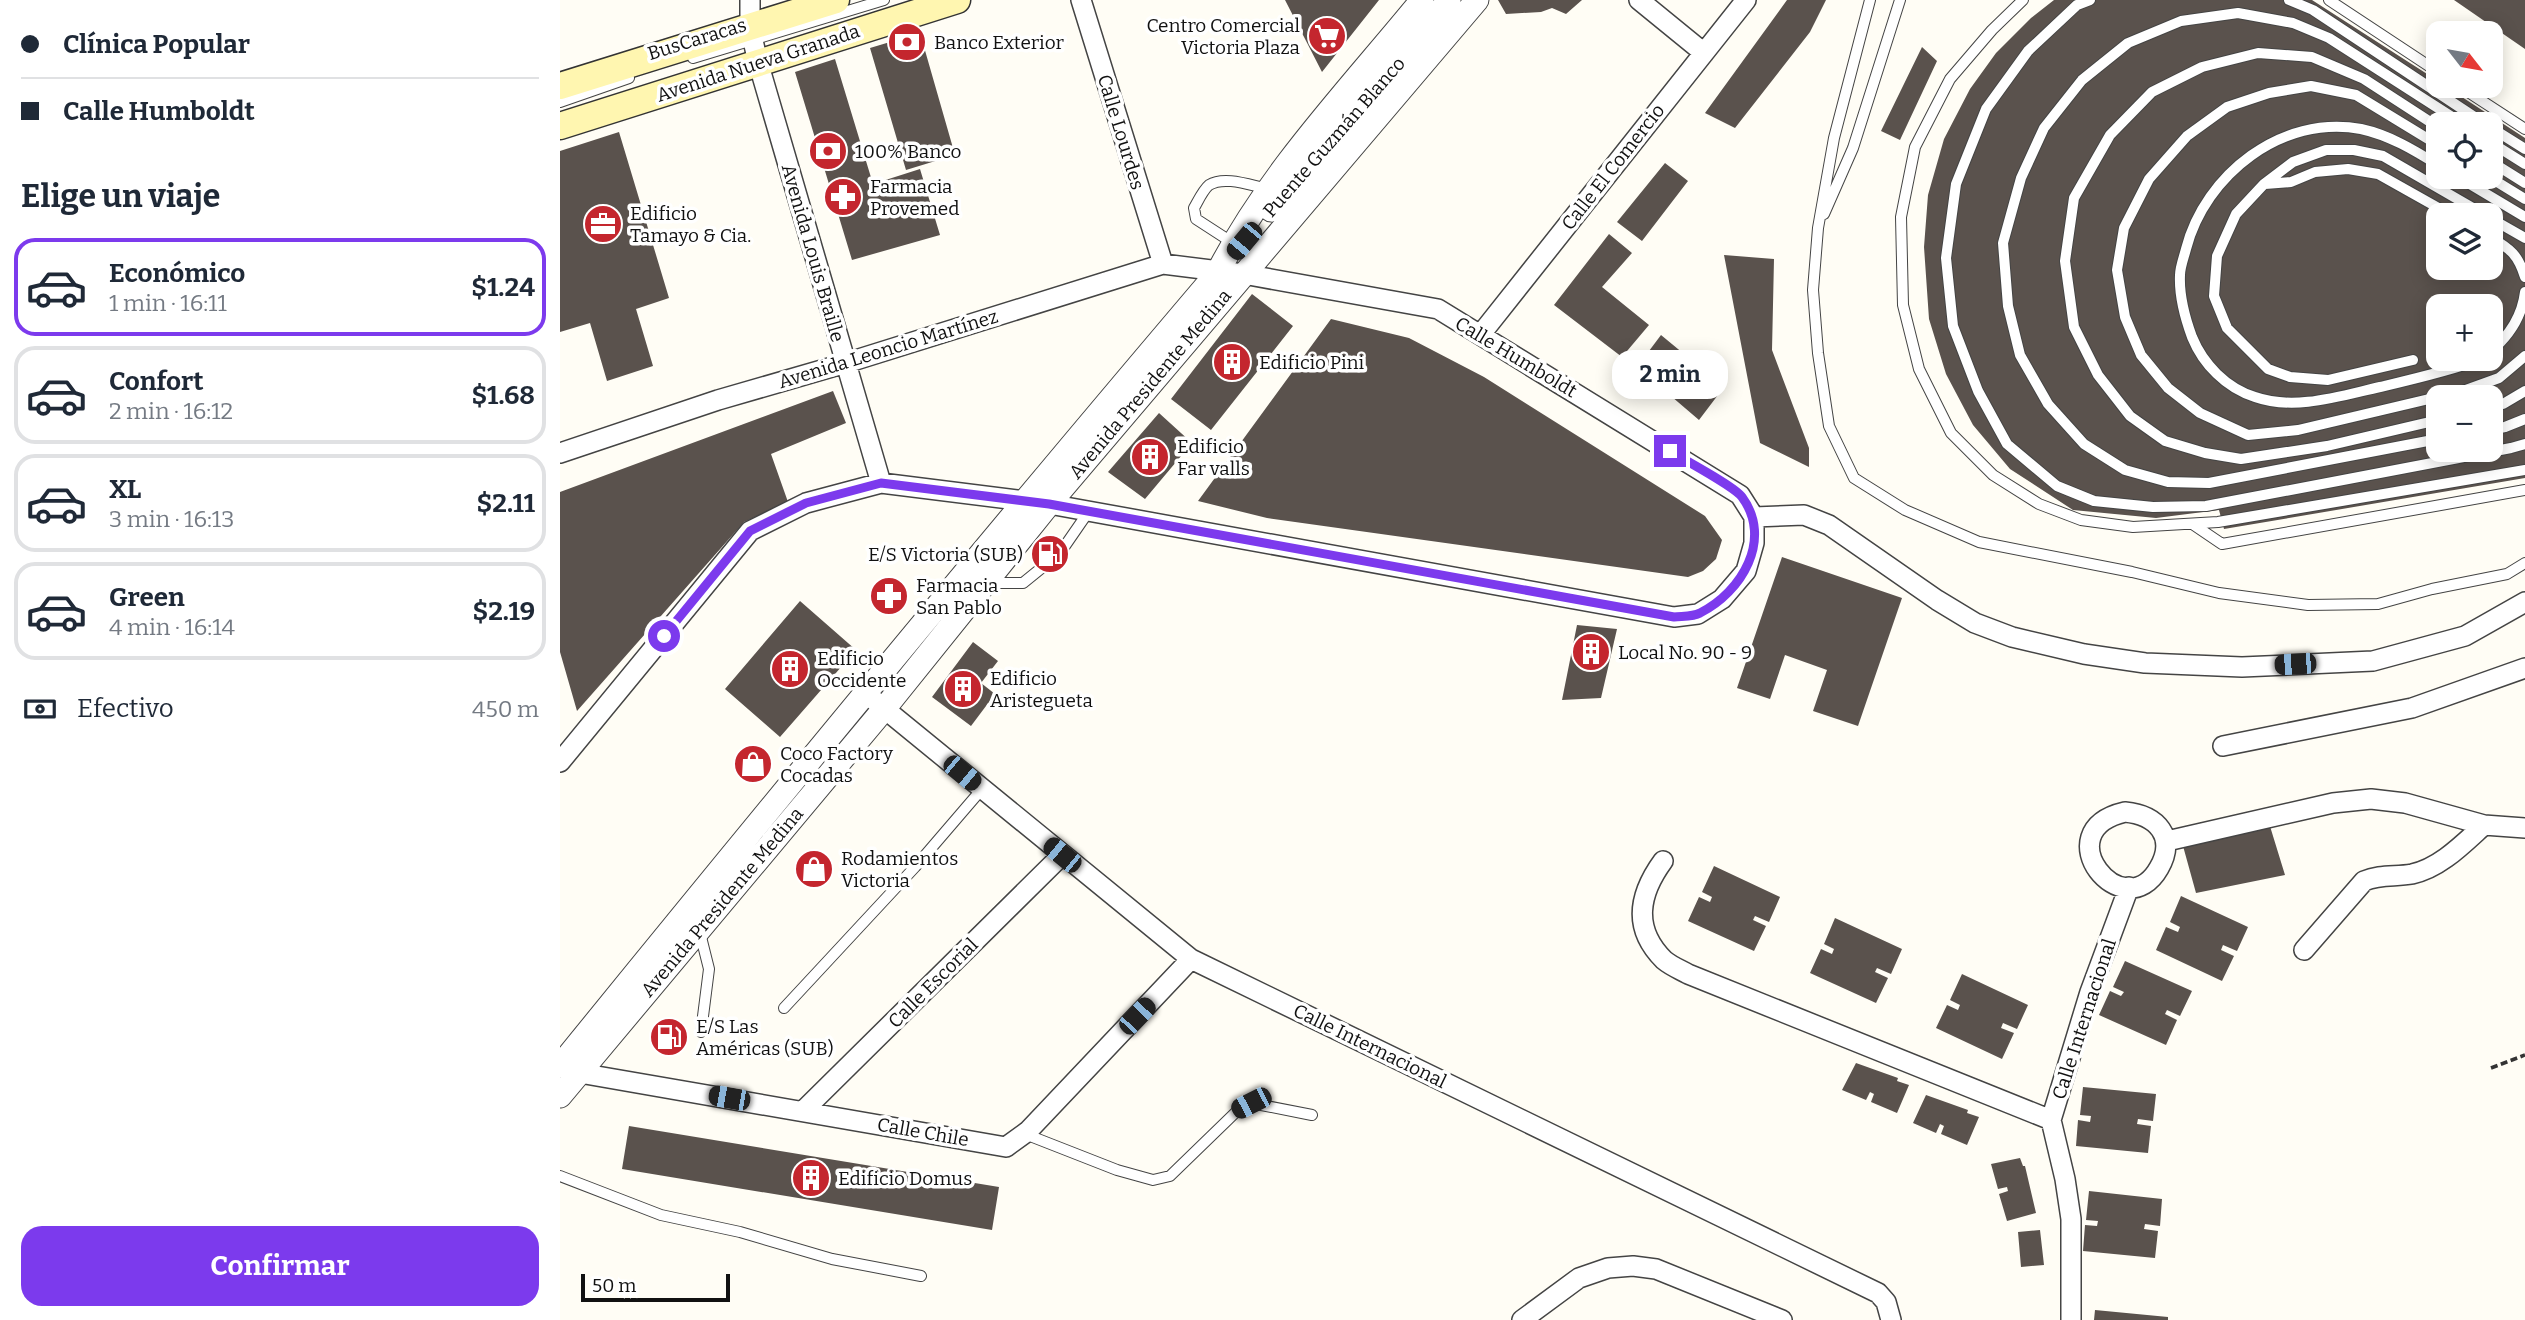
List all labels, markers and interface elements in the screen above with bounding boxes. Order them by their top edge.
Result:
street label: BusCaracas [645,13,749,65]
place label: Centro Comercial Victoria Plaza [1146,14,1301,59]
supermarket icon: Centro Comercial Victoria Plaza [1306,15,1348,57]
street label: Avenida Nueva Granada [654,19,863,107]
bank icon: Banco Exterior [886,21,928,63]
north arrow [2426,21,2502,98]
map controls [2426,21,2503,462]
text: Clínica Popular [63,29,250,60]
place label: Banco Exterior [934,31,1065,54]
street label: Puente Guzmán Blanco [1258,52,1410,222]
street label: Calle Lourdes [1093,72,1149,192]
text: Calle Humboldt [63,96,255,127]
street label: Calle El Comercio [1557,99,1669,235]
button: locate [2426,112,2503,189]
bank icon: 100% Banco [807,130,849,172]
place label: 100% Banco [855,140,962,163]
street label: Avenida Louis Braille [777,161,849,345]
place label: Farmacia Provemed [870,175,959,220]
pharmacy icon: Farmacia Provemed [822,176,864,218]
text: Elige un viaje [21,177,220,215]
place label: Edificio Tamayo & Cia. [630,202,751,247]
office icon: Edificio Tamayo & Cia. [582,203,624,245]
button: layers [2426,203,2503,280]
car [1223,218,1266,264]
icon: car [25,256,88,319]
text: Económico [109,258,245,289]
text: $1.24 [471,272,535,303]
street label: Avenida Presidente Medina [1064,284,1237,484]
text: 1 min · 16:11 [109,289,227,317]
button: + [2426,294,2503,371]
street label: Avenida Leoncio Martínez [775,305,1001,393]
street label: Calle Humboldt [1451,312,1581,402]
building icon: Edificio Pini [1211,341,1253,383]
callout: 2 min [1612,350,1728,398]
place label: Edificio Pini [1259,351,1365,374]
text: 2 min [1639,360,1701,388]
icon: car [25,364,88,427]
text: Confort [109,366,204,397]
text: $1.68 [471,380,535,411]
button: − [2426,385,2503,462]
text: 2 min · 16:12 [109,397,233,425]
place label: Edificio Far valls [1177,435,1250,480]
route end [1654,435,1686,467]
building icon: Edificio Far valls [1129,436,1171,478]
icon: car [25,472,88,535]
text: XL [109,474,141,505]
text: $2.11 [477,488,535,519]
text: 3 min · 16:13 [109,505,234,533]
fuel station icon: E/S Victoria (SUB) [1029,533,1071,575]
place label: E/S Victoria (SUB) [868,543,1023,566]
place label: Farmacia San Pablo [916,574,1002,619]
pharmacy icon: Farmacia San Pablo [868,575,910,617]
icon: car [25,580,88,643]
text: Green [109,582,185,613]
text: $2.19 [472,596,535,627]
text: 4 min · 16:14 [109,613,235,641]
route start [648,620,680,652]
building icon: Local No. 90 - 9 [1570,631,1612,673]
place label: Local No. 90 - 9 [1618,641,1752,664]
place label: Edificio Occidente [817,647,906,692]
building icon: Edificio Occidente [769,648,811,690]
car [2274,652,2317,676]
place label: Edificio Aristegueta [990,667,1093,712]
building icon: Edificio Aristegueta [942,668,984,710]
icon: cash [21,690,59,728]
text: Efectivo [77,693,174,724]
text: 450 m [472,695,539,723]
place label: Coco Factory Cocadas [780,742,894,787]
shop icon: Coco Factory Cocadas [732,743,774,785]
car [940,751,985,795]
street label: Avenida Presidente Medina [636,802,809,1002]
car [1040,834,1085,876]
place label: Rodamientos Victoria [841,847,958,892]
shop icon: Rodamientos Victoria [793,848,835,890]
street label: Calle Escorial [883,933,983,1033]
street label: Calle Internacional [2047,936,2121,1102]
car [1115,994,1160,1038]
street label: Calle Internacional [1290,999,1450,1093]
place label: E/S Las Américas (SUB) [696,1015,834,1060]
fuel station icon: E/S Las Américas (SUB) [648,1016,690,1058]
car [707,1084,752,1112]
car [1228,1084,1275,1122]
street label: Calle Chile [875,1113,971,1151]
building icon: Edificio Domus [790,1157,832,1199]
place label: Edificio Domus [838,1167,972,1190]
button: Confirmar [21,1226,539,1306]
scale bar [581,1271,730,1303]
text: 50 m [592,1274,636,1297]

